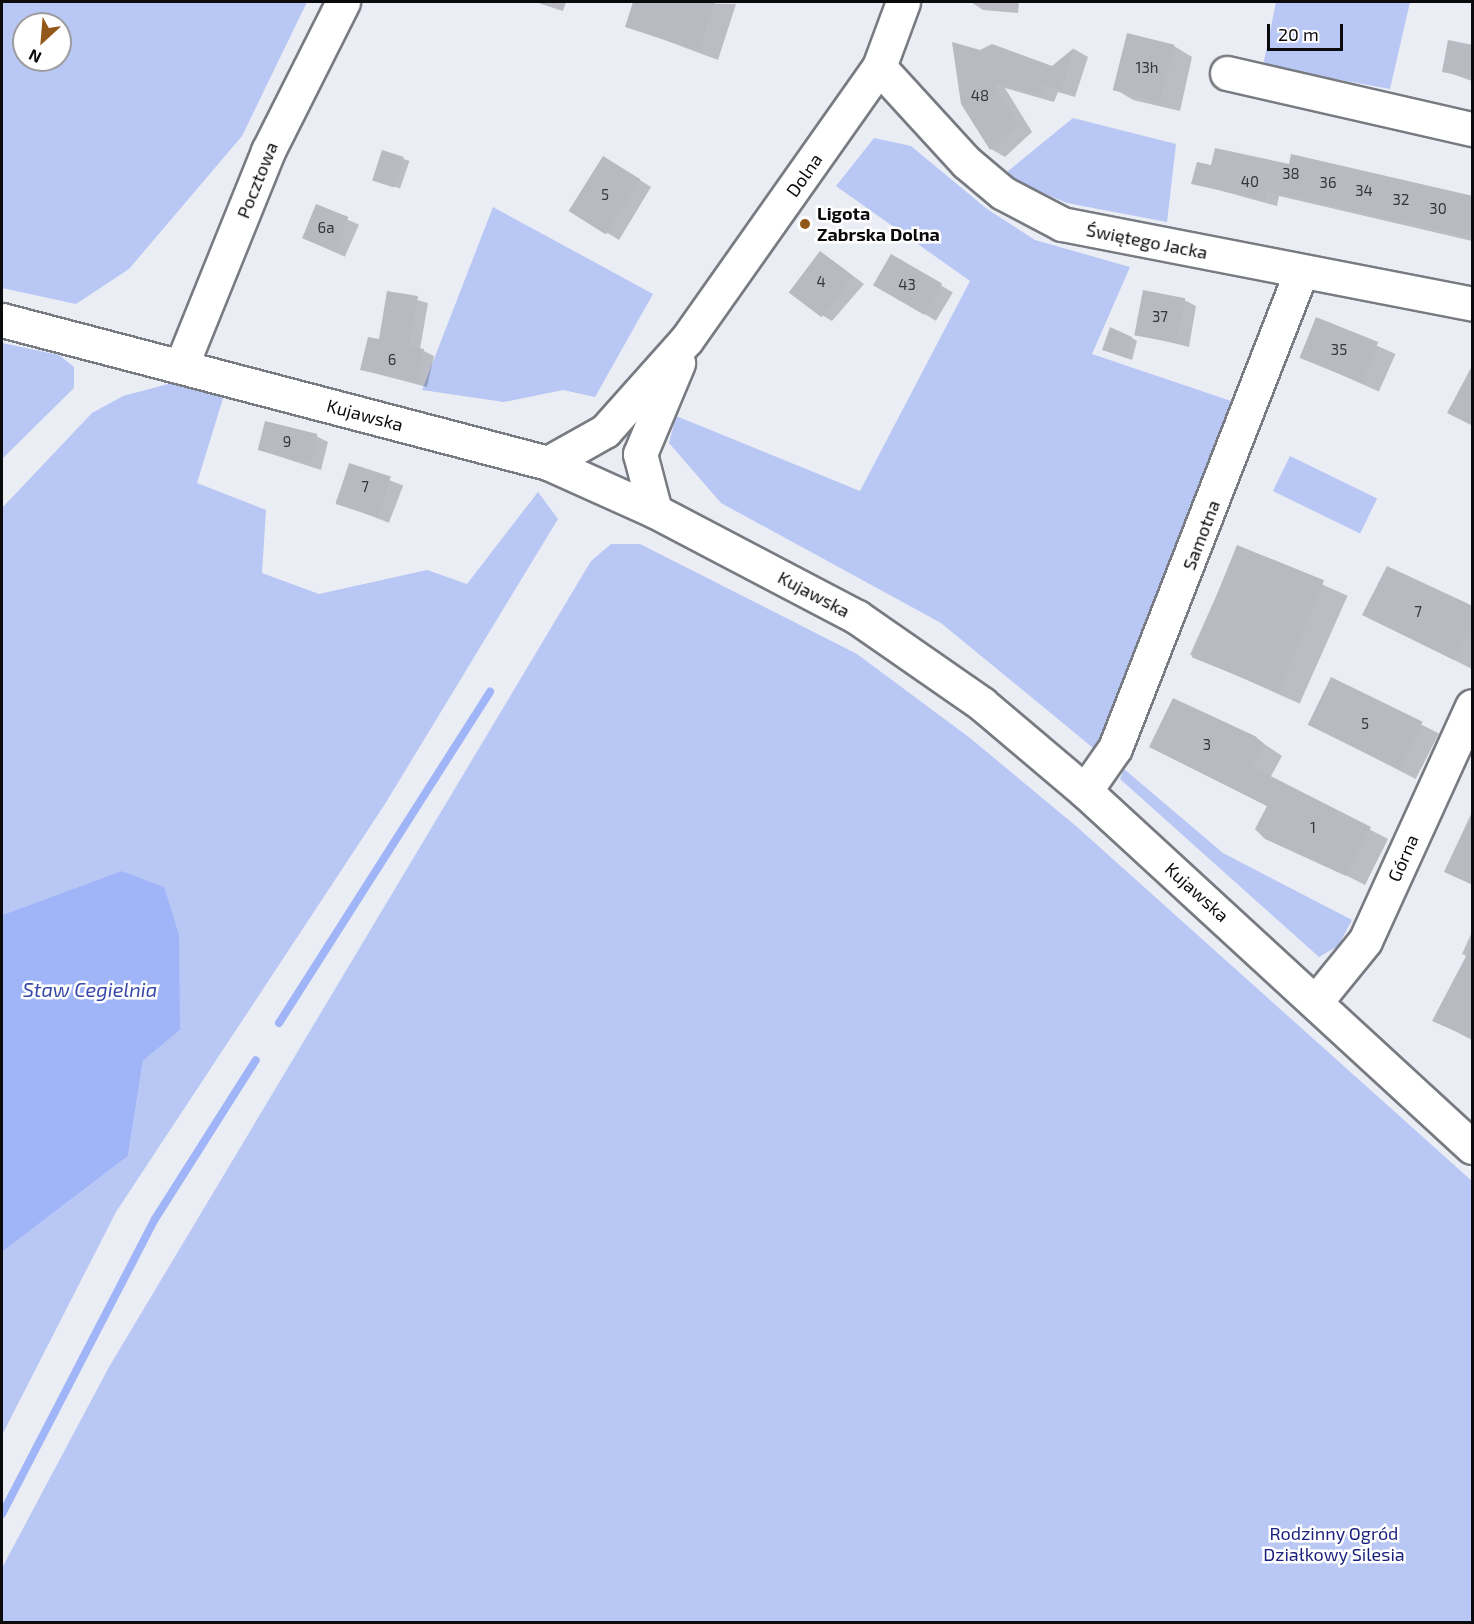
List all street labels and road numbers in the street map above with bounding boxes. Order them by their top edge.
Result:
street label: Pocztowa [232,139,282,221]
street label: Dolna [781,149,827,201]
street label: Świętego Jacka [1084,219,1210,263]
street label: Kujawska [324,394,406,436]
street label: Samotna [1178,497,1224,573]
street label: Kujawska [774,566,854,622]
street label: Górna [1383,831,1423,885]
street label: Kujawska [1161,858,1233,926]

